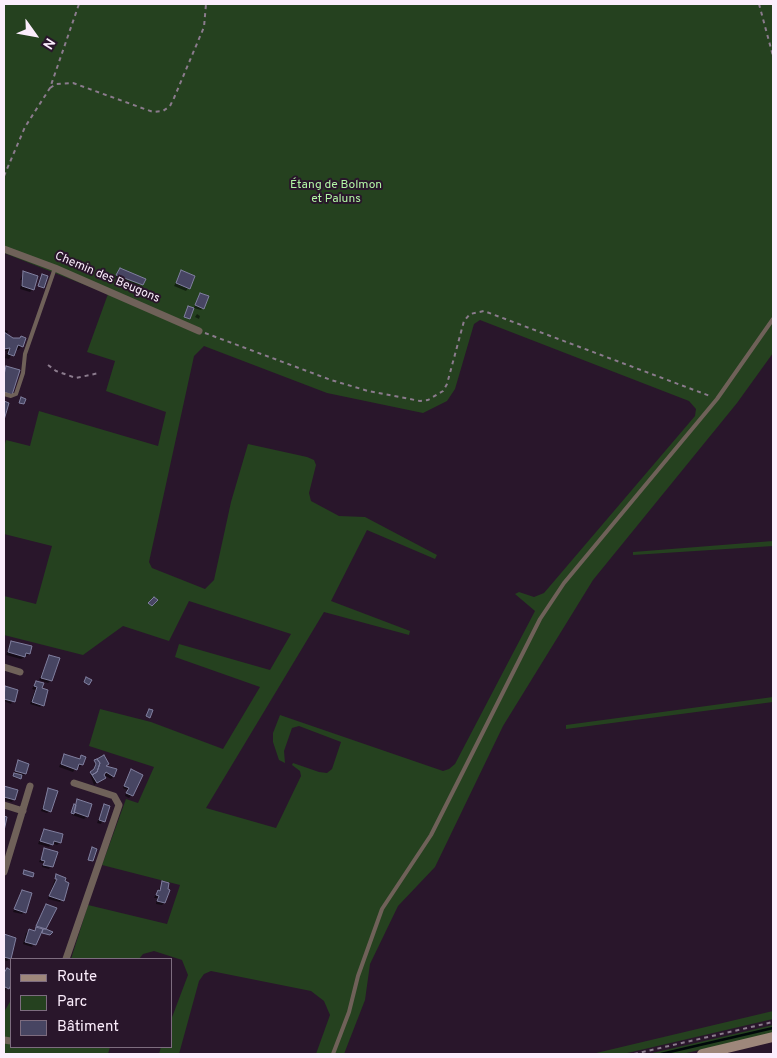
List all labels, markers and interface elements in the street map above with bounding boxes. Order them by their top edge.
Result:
north arrow [10,10,60,60]
text: N [38,34,58,52]
park label: Étang de Bolmon et Paluns [290,179,382,207]
street label: Chemin des Beugons [52,249,162,307]
legend [10,958,172,1048]
text: Route [57,968,97,987]
text: Parc [57,993,87,1012]
text: Bâtiment [57,1018,119,1037]

